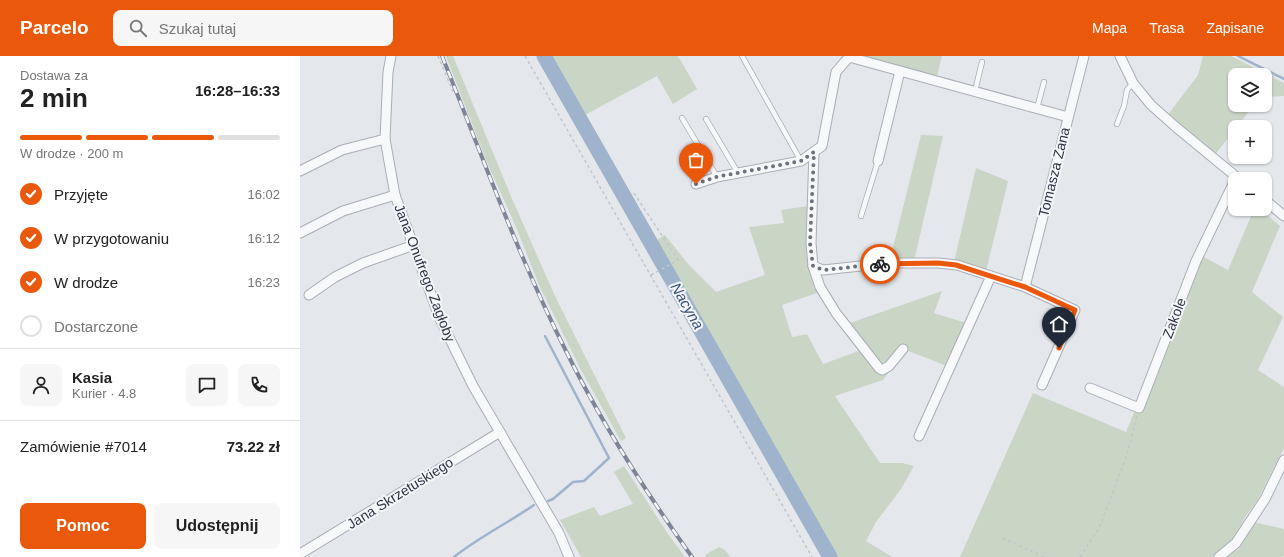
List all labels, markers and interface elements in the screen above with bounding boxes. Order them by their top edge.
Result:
search box [113,10,393,46]
text: Parcelo [20,17,89,38]
icon: search [127,17,149,39]
text: Szukaj tutaj [159,20,236,37]
text: Mapa [1092,20,1127,36]
text: Trasa [1149,20,1184,36]
text: Zapisane [1206,20,1264,36]
text: Dostawa za [20,68,88,83]
map controls [1228,68,1272,216]
button: layers [1228,68,1272,112]
text: 16:28–16:33 [195,82,280,99]
text: 2 min [20,83,88,113]
button: + [1228,120,1272,164]
street label: Tomasza Zana [1035,125,1073,218]
pin [679,143,713,184]
text: W drodze · 200 m [20,146,123,161]
icon: bag [685,149,707,171]
button: − [1228,172,1272,216]
icon: check [20,183,42,205]
text: Przyjęte [54,186,108,203]
text: 16:02 [247,187,280,202]
street label: Jana Onufrego Zagłoby [391,202,459,344]
icon: check [20,227,42,249]
text: W przygotowaniu [54,230,169,247]
text: 16:12 [247,231,280,246]
courier [860,244,900,284]
icon: bike [869,253,891,275]
icon: check [20,271,42,293]
text: W drodze [54,274,118,291]
text: 16:23 [247,275,280,290]
water label: Nacyna [667,279,708,332]
street label: Zakole [1159,295,1189,340]
pin [1042,307,1076,348]
icon: home [1048,313,1070,335]
text: Dostarczone [54,318,138,335]
button: person [20,364,62,406]
button: chat [186,364,228,406]
button: phone [238,364,280,406]
text: Kasia [72,369,112,386]
text: Kurier · 4.8 [72,386,136,401]
text: Zamówienie #7014 [20,438,147,455]
text: 73.22 zł [227,438,280,455]
street label: Jana Skrzetuskiego [344,454,456,532]
button: Pomoc [20,503,146,549]
button: Udostępnij [154,503,280,549]

